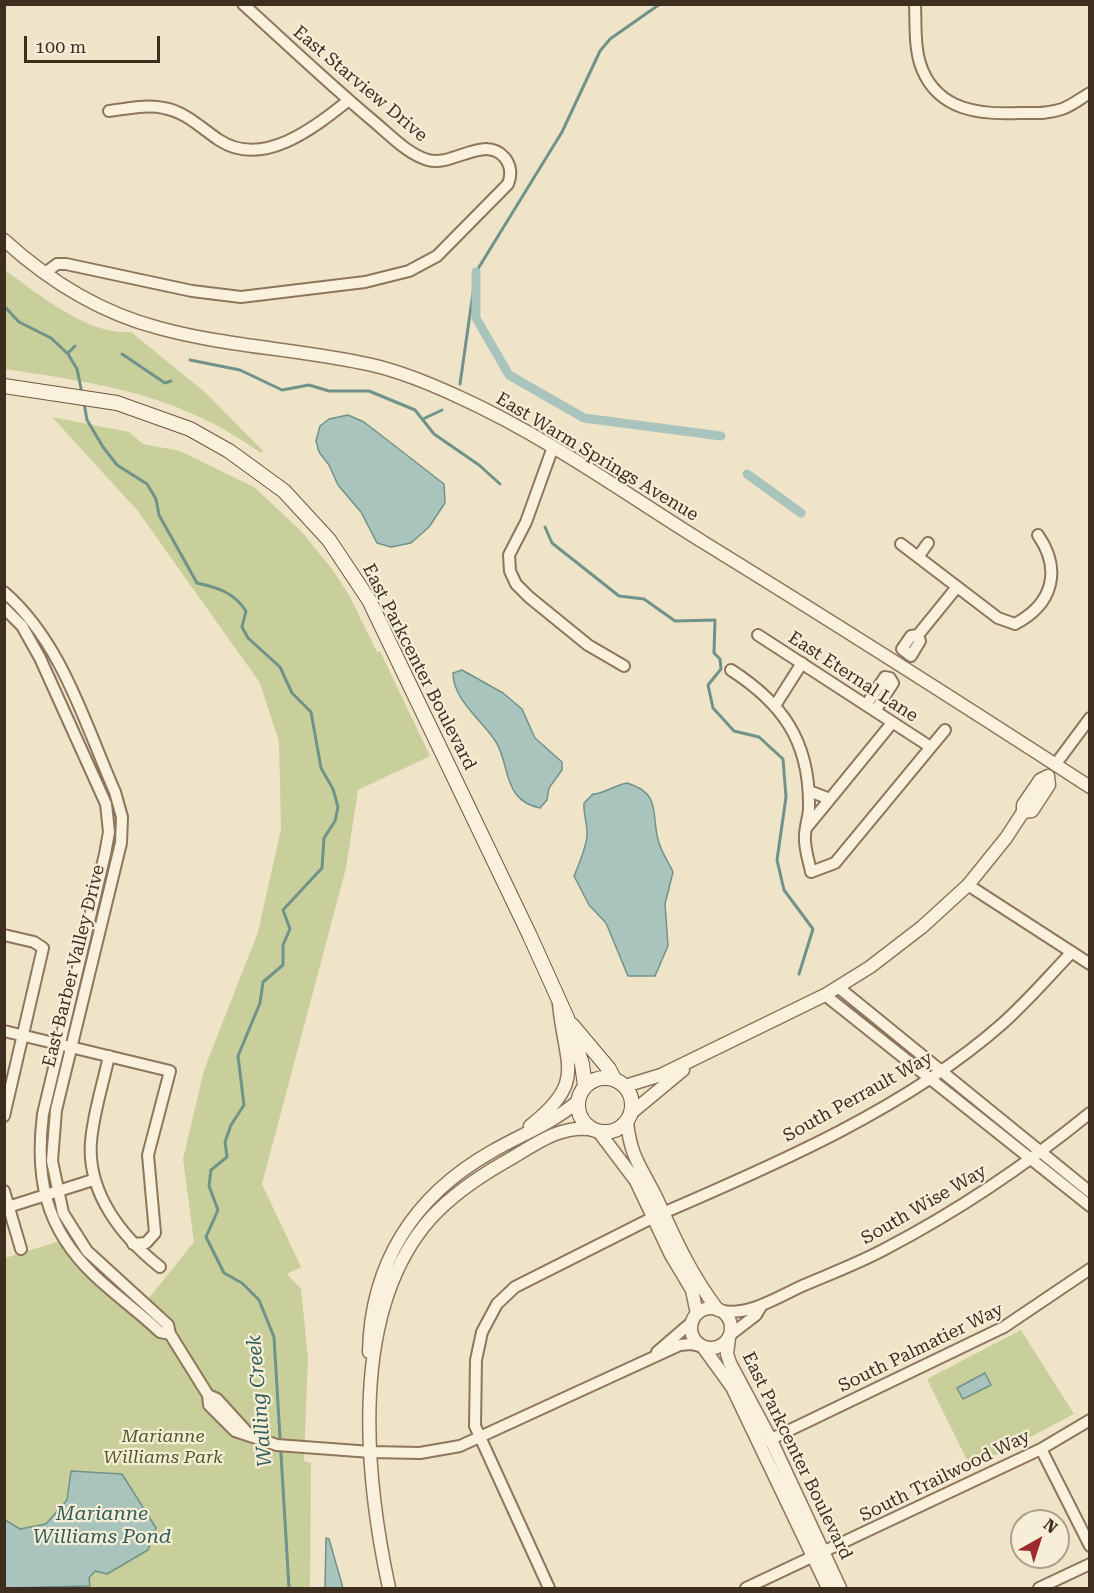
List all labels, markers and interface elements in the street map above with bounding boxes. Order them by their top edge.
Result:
street label: East Starview Drive [288,21,432,147]
scale bar [27,24,164,62]
text: 100 m [35,36,86,57]
street label: East Warm Springs Avenue [492,388,702,526]
street label: East Parkcenter Boulevard [358,560,480,774]
street label: East Eternal Lane [784,627,922,727]
street label: East Barber Valley Drive [38,863,110,1069]
street label: South Perrault Way [780,1047,936,1147]
street label: South Wise Way [858,1160,990,1250]
street label: South Palmatier Way [835,1299,1007,1397]
water label: Walling Creek [242,1334,278,1468]
street label: East Parkcenter Boulevard [737,1349,857,1563]
street label: South Trailwood Way [856,1425,1034,1527]
park label: Marianne Williams Park [103,1426,223,1468]
water label: Marianne Williams Pond [33,1502,171,1549]
north arrow [1010,1509,1070,1569]
text: N [1040,1515,1061,1537]

